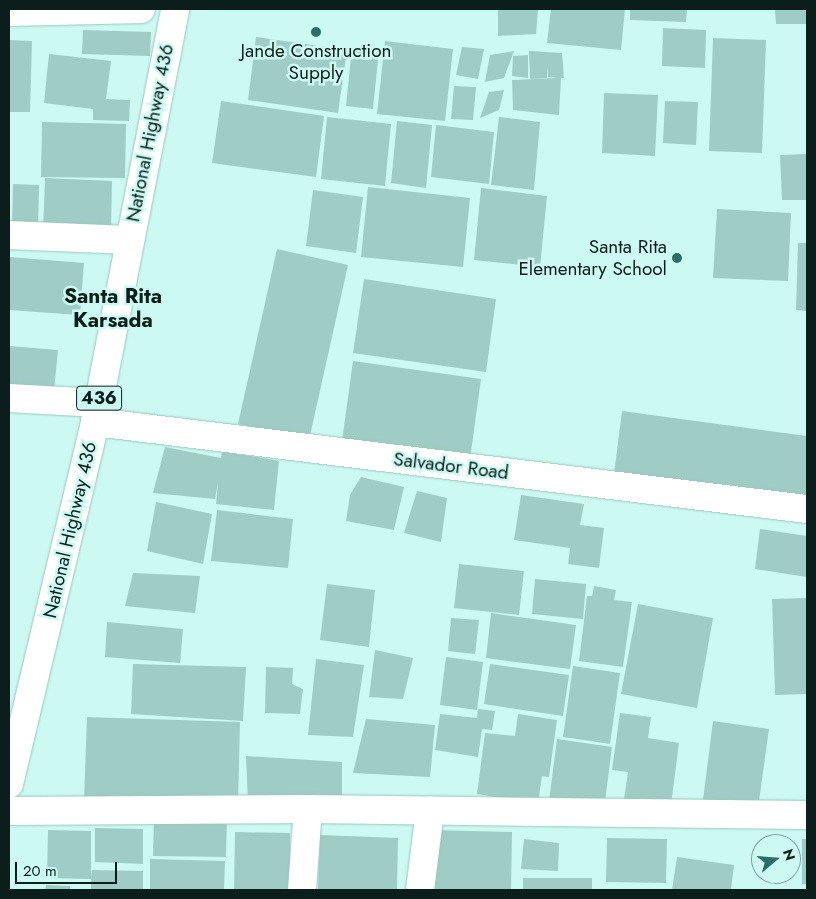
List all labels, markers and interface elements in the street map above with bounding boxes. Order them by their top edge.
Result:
marker: Jande Construction Supply [310,26,322,38]
place label: Jande Construction Supply [241,40,391,84]
street label: National Highway 436 [122,42,178,224]
place label: Santa Rita Elementary School [518,236,667,280]
marker: Santa Rita Elementary School [671,252,683,264]
district label: Santa Rita Karsada [64,283,162,333]
road number: 436 [75,382,123,413]
street label: National Highway 436 [39,439,101,621]
street label: Salvador Road [392,448,510,484]
north arrow [751,834,801,884]
text: N [778,846,801,863]
scale bar [18,852,120,884]
text: 20 m [23,860,57,882]

